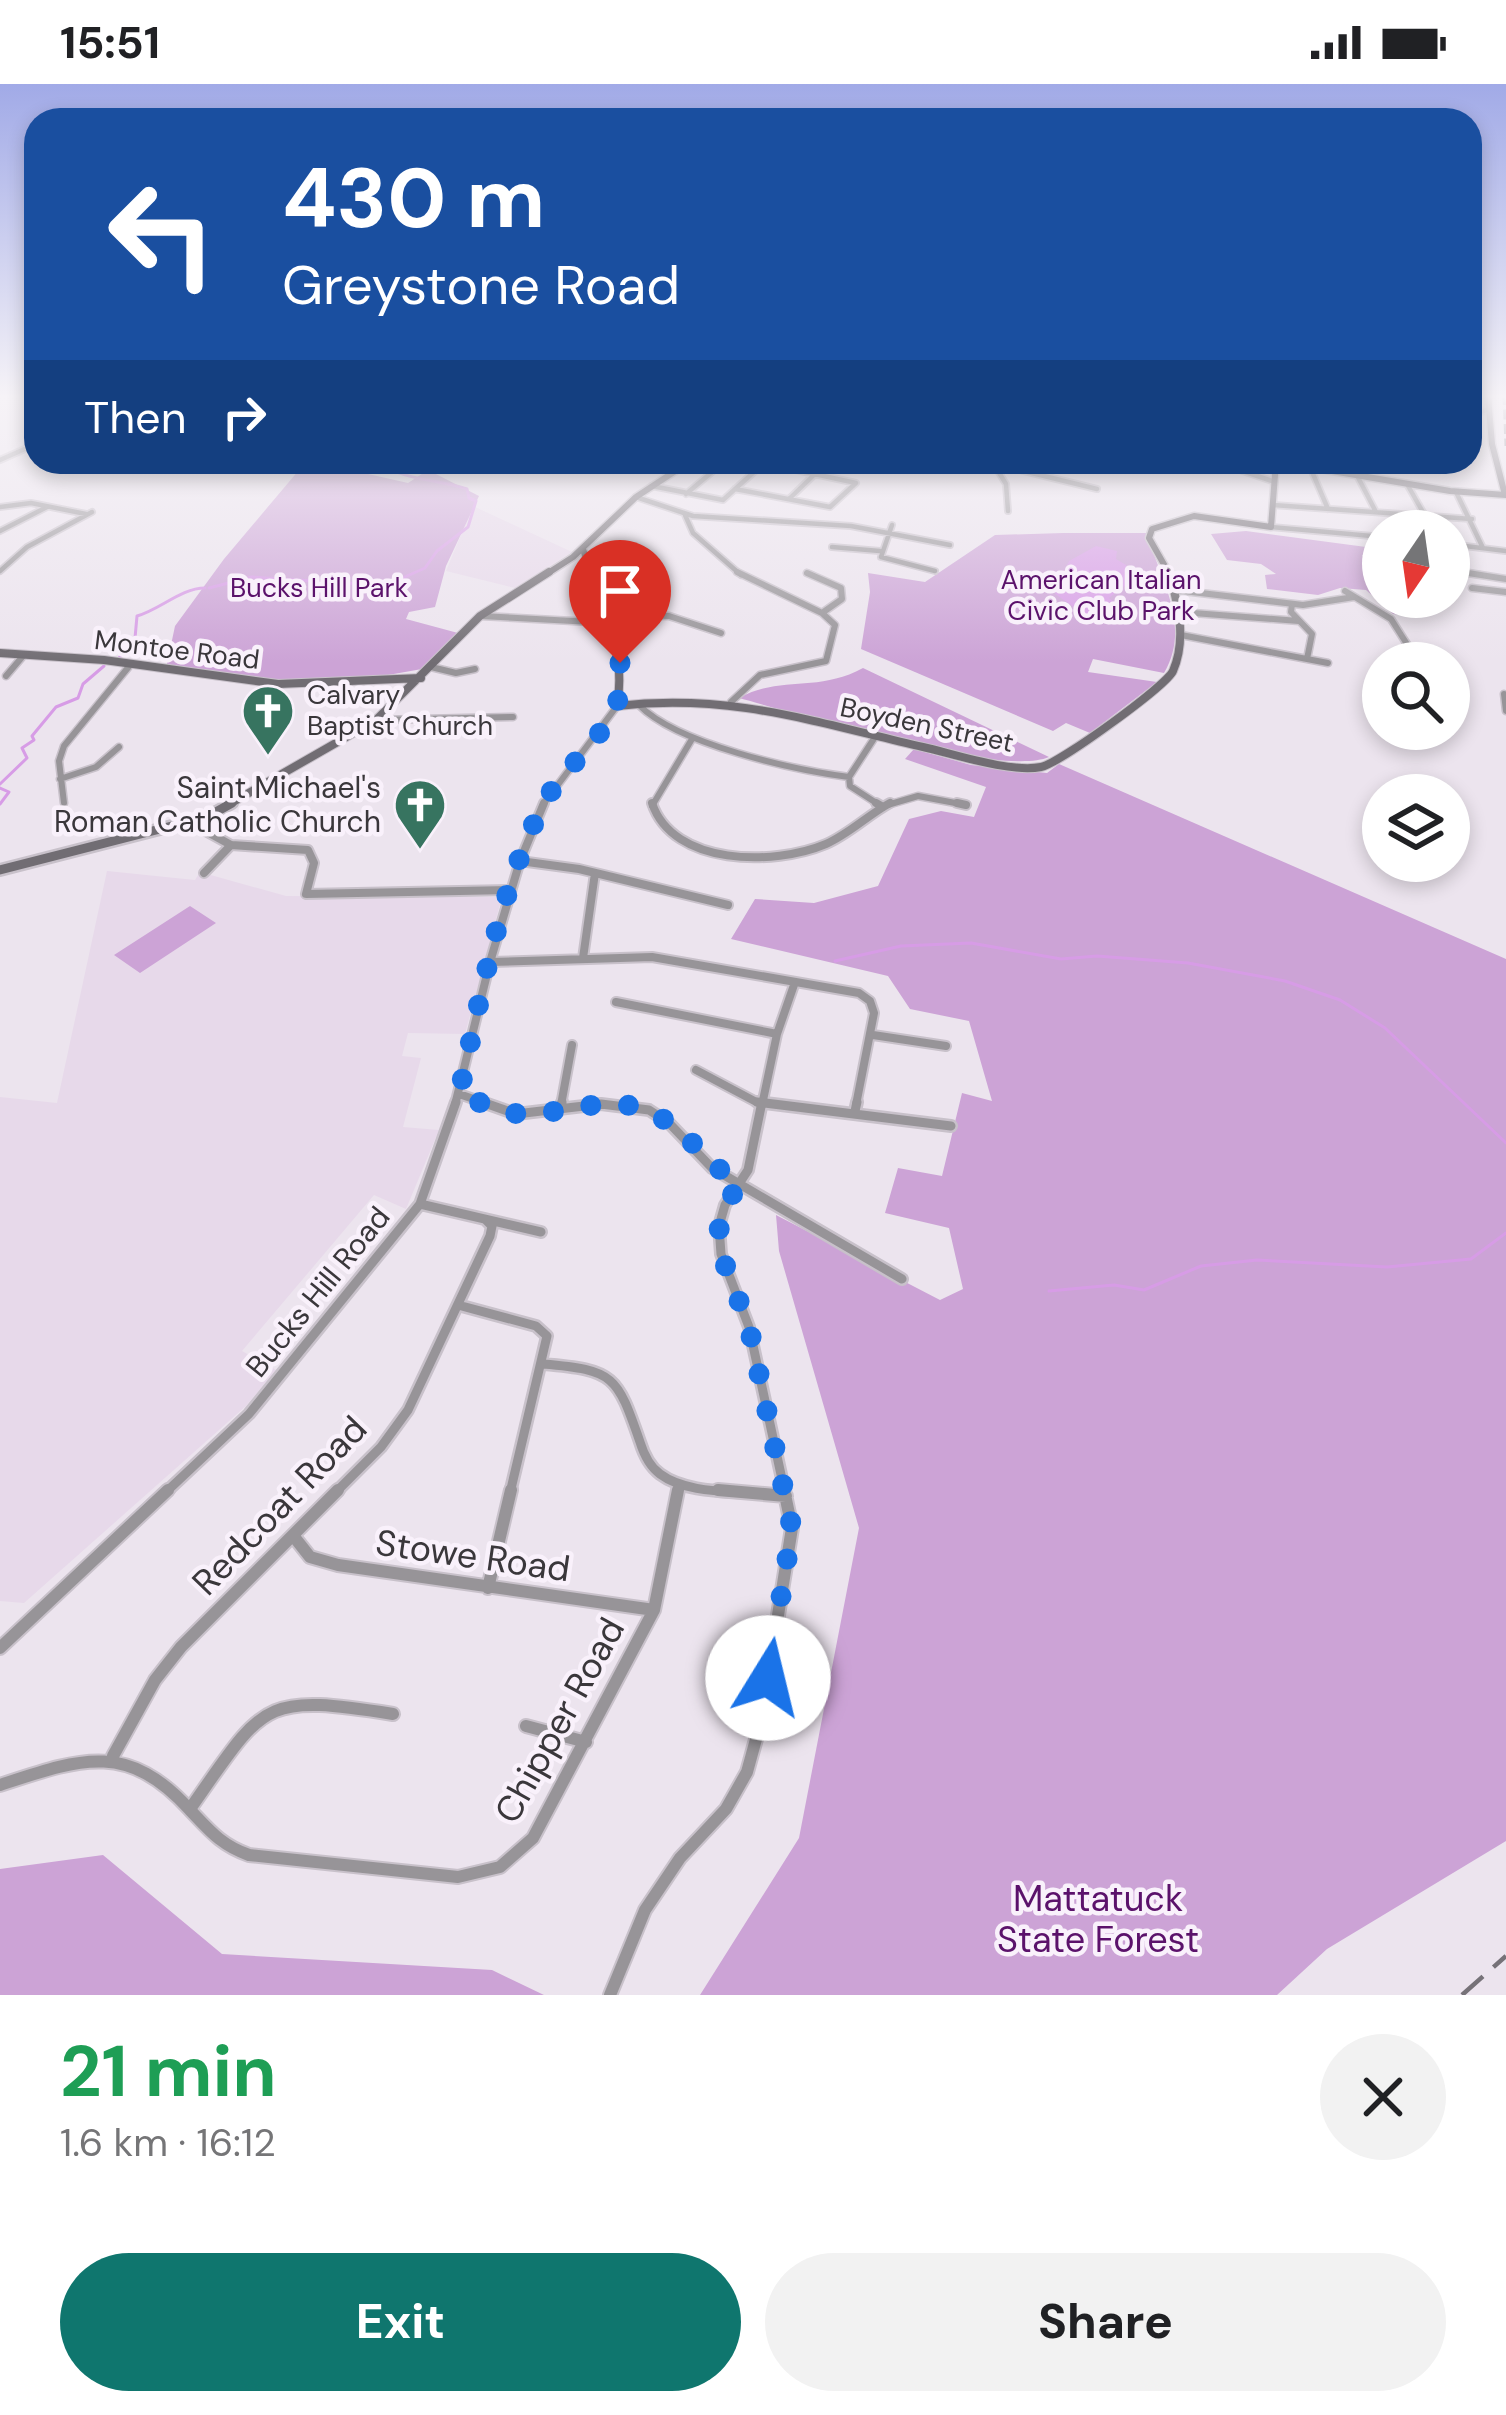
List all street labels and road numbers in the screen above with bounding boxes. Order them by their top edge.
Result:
street label: Montoe Road [93,622,261,677]
street label: Boyden Street [837,689,1017,760]
street label: Bucks Hill Road [237,1198,398,1385]
street label: Redcoat Road [182,1406,377,1605]
street label: Stowe Road [373,1519,573,1592]
street label: Chipper Road [484,1609,635,1831]

